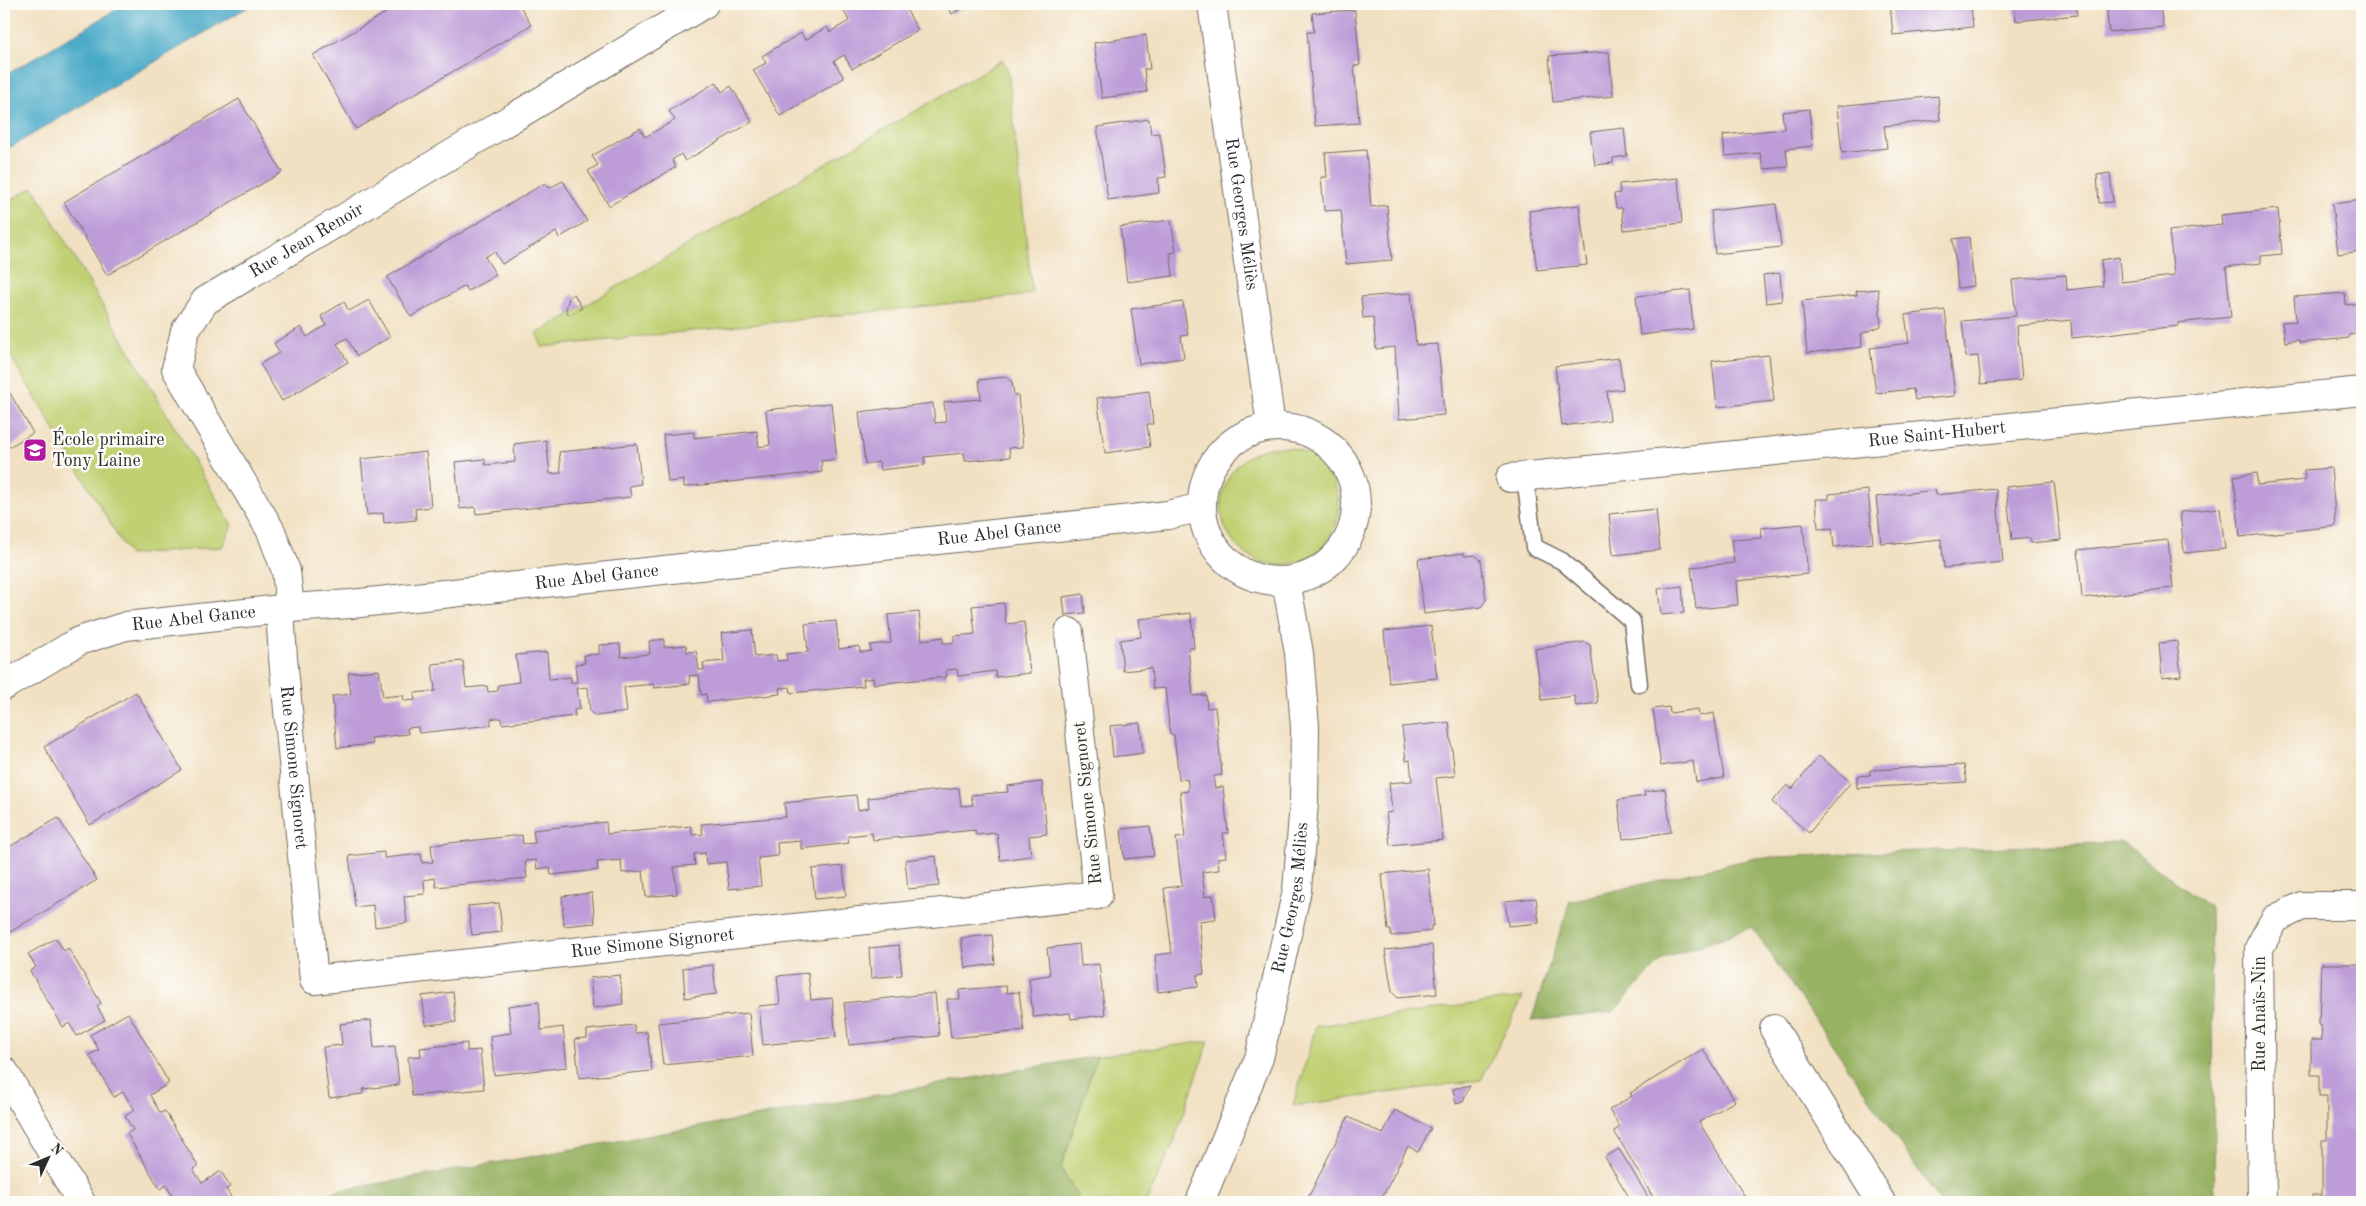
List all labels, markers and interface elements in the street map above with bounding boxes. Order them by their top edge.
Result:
street label: Rue Georges Méliès [1222,137,1261,291]
street label: Rue Jean Renoir [246,199,367,281]
street label: Rue Saint-Hubert [1867,418,2007,450]
place label: École primaire Tony Laine [52,427,165,470]
school or university icon: École primaire Tony Laine [22,437,48,463]
street label: Rue Abel Gance [936,518,1062,549]
street label: Rue Abel Gance [534,562,660,593]
street label: Rue Abel Gance [131,603,257,634]
street label: Rue Simone Signoret [277,685,310,850]
street label: Rue Simone Signoret [1070,720,1106,886]
street label: Rue Georges Méliès [1269,821,1311,975]
street label: Rue Simone Signoret [570,925,735,961]
street label: Rue Anaïs-Nin [2251,956,2269,1072]
north arrow [22,1134,72,1184]
text: N [48,1141,66,1159]

